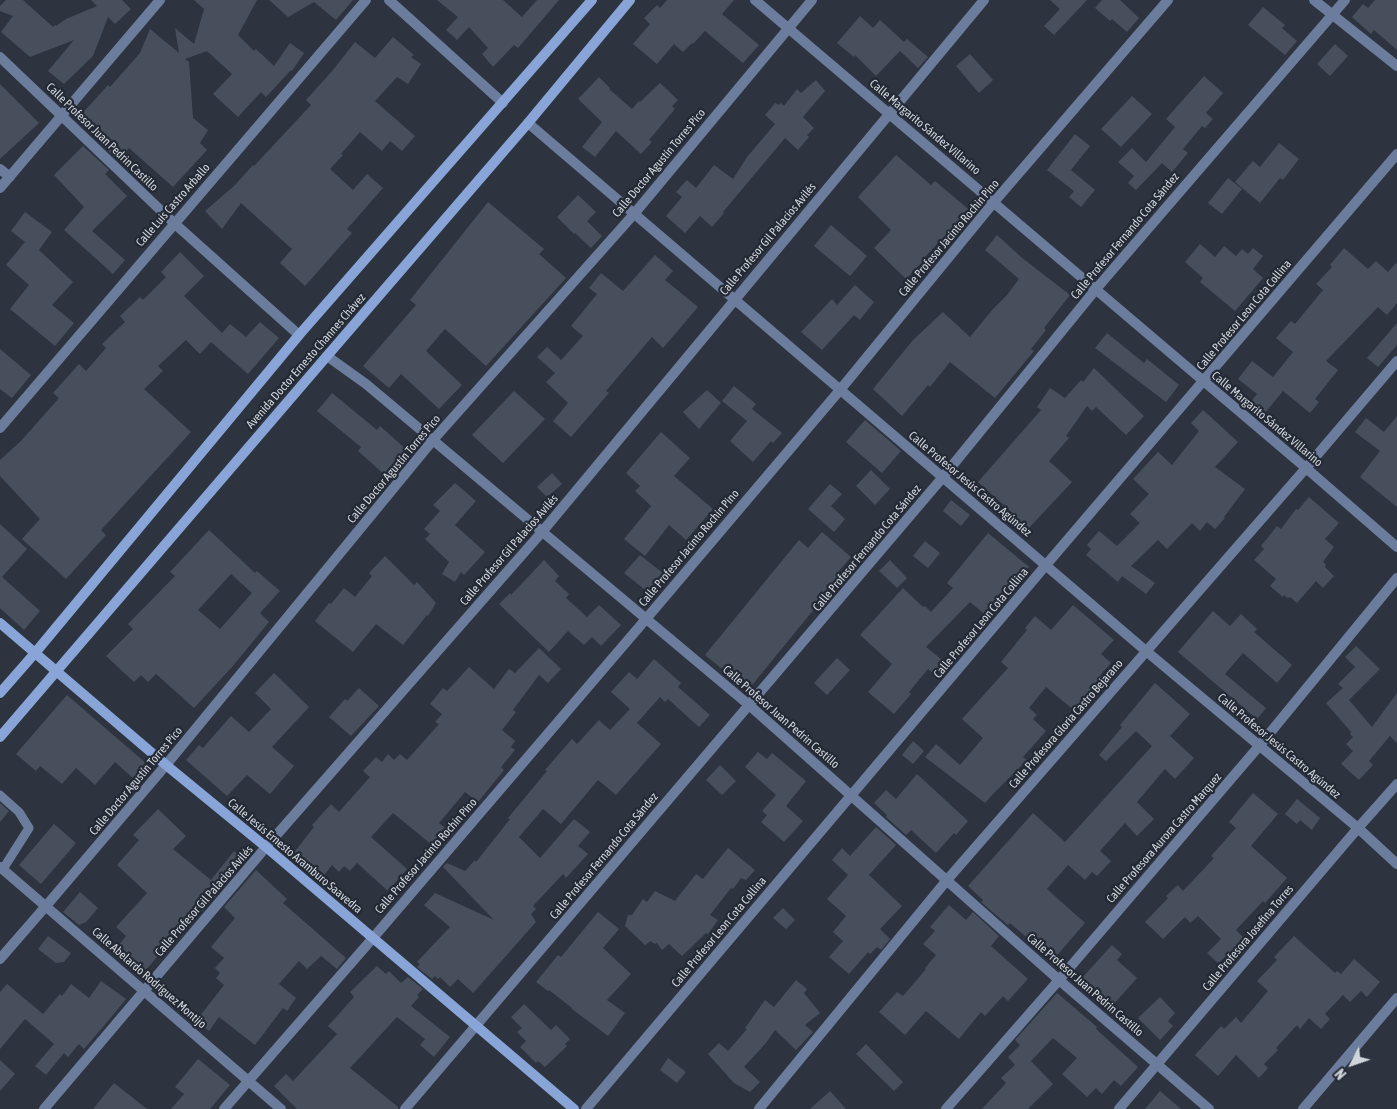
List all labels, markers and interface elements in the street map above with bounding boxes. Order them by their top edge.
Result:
street label: Calle Margarito Sández Villarino [867,76,983,178]
street label: Calle Profesor Juan Pedrin Castillo [43,80,161,194]
street label: Calle Doctor Agustín Torres Pico [609,106,709,220]
street label: Calle Luis Castro Arballo [133,160,213,250]
street label: Calle Profesor Fernando Cota Sández [1068,170,1182,302]
street label: Calle Profesor Jacinto Rochin Pino [896,177,1002,299]
street label: Calle Profesor Gil Palacios Avilés [717,180,819,298]
street label: Calle Profesor Leon Cota Collina [1194,257,1294,373]
street label: Avenida Doctor Ernesto Channes Chávez [243,290,369,432]
street label: Calle Margarito Sández Villarino [1209,368,1325,470]
street label: Calle Doctor Agustín Torres Pico [344,412,444,526]
street label: Calle Profesor Jesús Castro Agúndez [906,428,1034,540]
street label: Calle Profesor Fernando Cota Sández [810,482,924,614]
street label: Calle Profesor Jacinto Rochin Pino [636,487,742,609]
street label: Calle Profesor Gil Palacios Avilés [457,492,561,608]
street label: Calle Profesor Leon Cota Collina [931,565,1031,681]
street label: Calle Profesora Gloria Castro Bejarano [1006,656,1126,792]
street label: Calle Profesor Juan Pedrin Castillo [720,662,842,772]
street label: Calle Profesor Jesús Castro Agúndez [1215,690,1343,802]
street label: Calle Doctor Agustín Torres Pico [86,724,186,838]
street label: Calle Profesora Aurora Castro Marquez [1104,770,1224,906]
street label: Calle Profesor Fernando Cota Sández [547,790,661,922]
street label: Calle Profesor Jacinto Rochin Pino [372,795,480,917]
street label: Calle Jesús Ernesto Aramburo Saavedra [225,796,365,916]
street label: Calle Profesor Gil Palacios Avilés [152,843,256,959]
street label: Calle Profesor Leon Cota Collina [669,874,769,990]
street label: Calle Profesora Josefina Torres [1199,882,1297,994]
street label: Calle Abelardo Rodríguez Montijo [89,924,209,1032]
street label: Calle Profesor Juan Pedrin Castillo [1024,930,1146,1040]
north arrow [1327,1039,1377,1089]
text: N [1332,1065,1349,1082]

